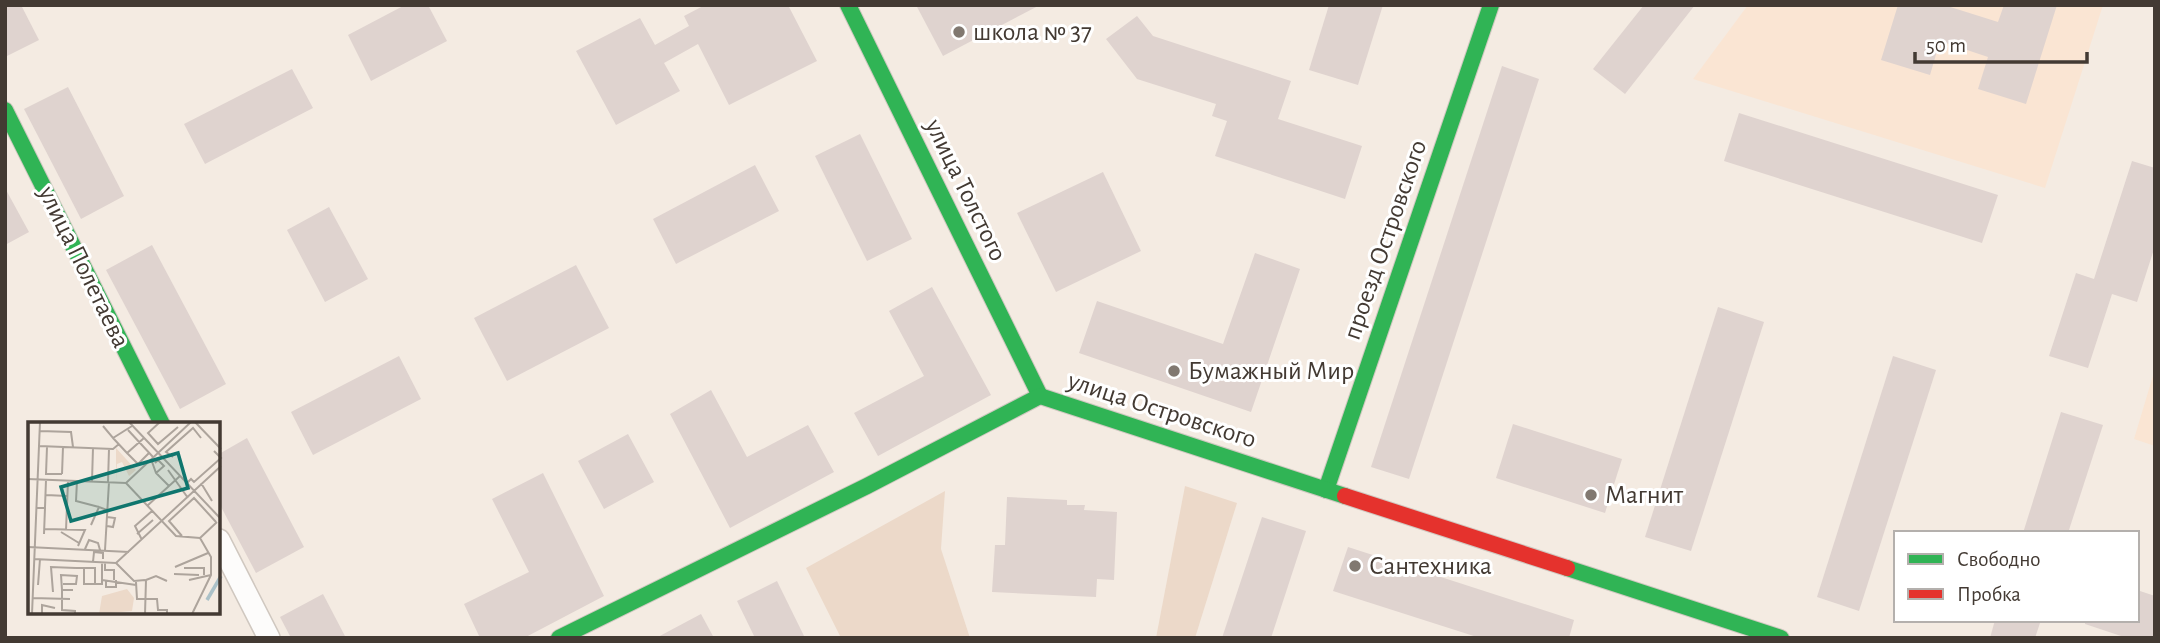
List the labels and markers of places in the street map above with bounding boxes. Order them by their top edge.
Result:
place label: школа № 37 [973,19,1092,45]
marker: школа № 37 [951,24,967,40]
place label: Бумажный Мир [1188,358,1354,384]
marker: Бумажный Мир [1166,363,1182,379]
place label: Магнит [1605,482,1684,508]
marker: Магнит [1583,487,1599,503]
place label: Сантехника [1369,553,1492,579]
marker: Сантехника [1347,558,1363,574]

